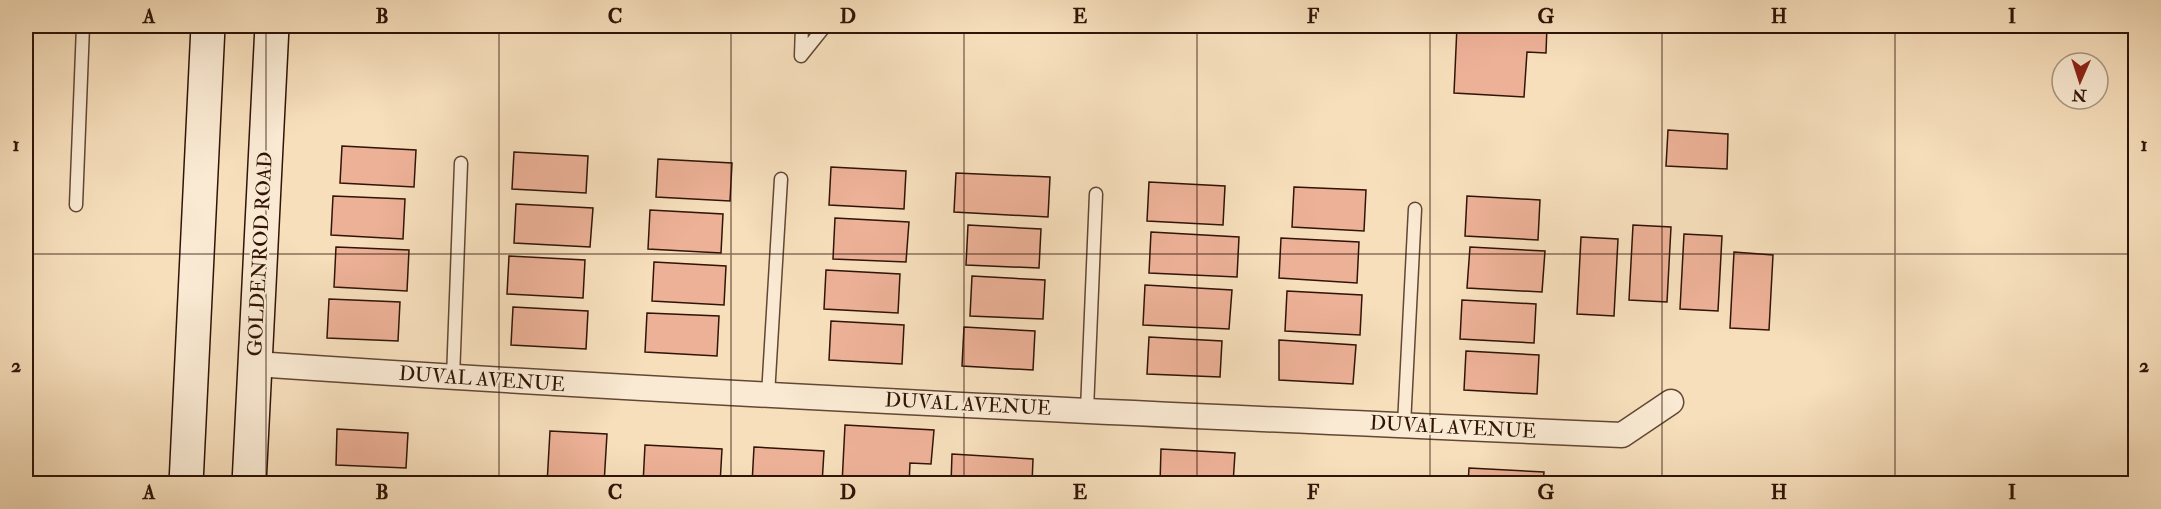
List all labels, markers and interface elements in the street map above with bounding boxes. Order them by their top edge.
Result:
text: A [142,4,156,29]
text: B [375,4,389,29]
text: C [608,4,622,29]
text: D [840,4,856,29]
text: E [1073,4,1088,29]
text: F [1307,4,1320,29]
text: G [1538,4,1555,29]
text: H [1771,4,1787,29]
text: I [2008,4,2016,29]
north arrow [2050,51,2110,111]
text: N [2071,85,2088,105]
text: 1 [12,132,20,157]
text: 1 [2140,132,2148,157]
street label: GOLDENROD ROAD [242,151,278,357]
text: 2 [11,353,21,378]
text: 2 [2139,353,2149,378]
street label: DUVAL AVENUE [398,361,566,397]
street label: DUVAL AVENUE [884,387,1052,421]
street label: DUVAL AVENUE [1369,410,1537,444]
text: A [142,480,156,505]
text: B [375,480,389,505]
text: C [608,480,622,505]
text: D [840,480,856,505]
text: E [1073,480,1088,505]
text: F [1307,480,1320,505]
text: G [1538,480,1555,505]
text: H [1771,480,1787,505]
text: I [2008,480,2016,505]

